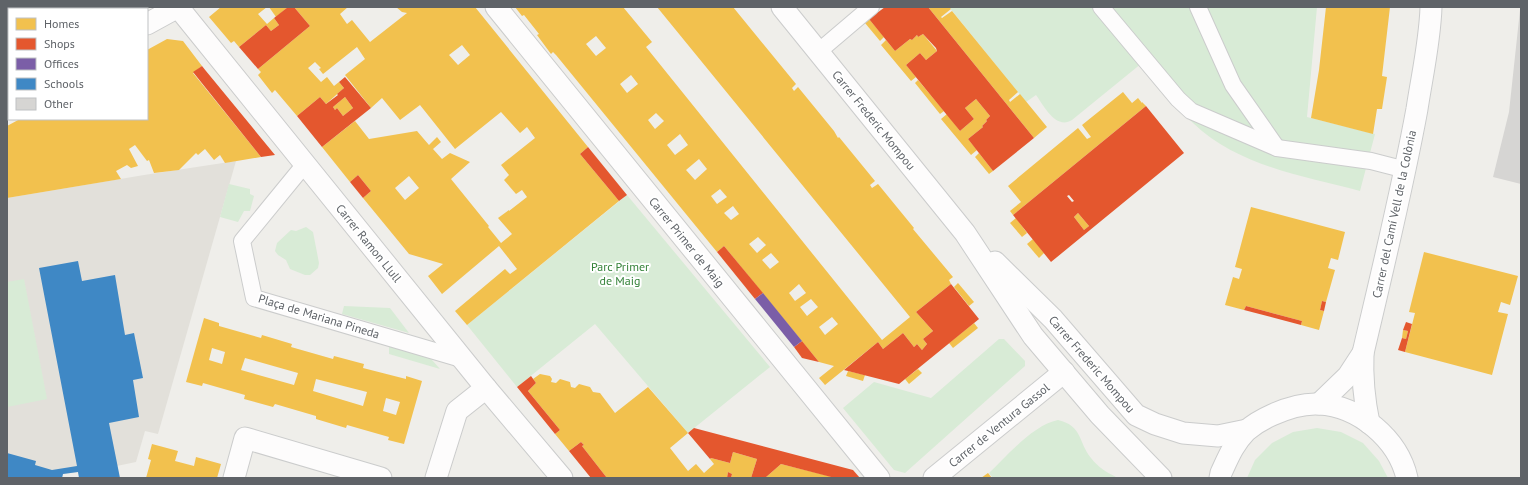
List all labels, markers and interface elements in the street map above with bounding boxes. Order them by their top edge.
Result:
legend [8,8,148,120]
text: Homes [44,16,79,31]
text: Shops [44,36,75,51]
text: Offices [44,56,79,71]
street label: Carrer Frederic Mompou [829,67,919,173]
text: Schools [44,76,84,91]
text: Other [44,96,73,111]
street label: Carrer del Camí Vell de la Colònia [1369,129,1419,299]
street label: Carrer Primer de Maig [646,194,728,290]
street label: Carrer Ramon Llull [333,201,405,285]
park label: Parc Primer de Maig [591,259,649,288]
street label: Plaça de Mariana Pineda [257,290,381,342]
street label: Carrer Frederic Mompou [1046,312,1138,416]
street label: Carrer de Ventura Gassol [946,379,1053,470]

